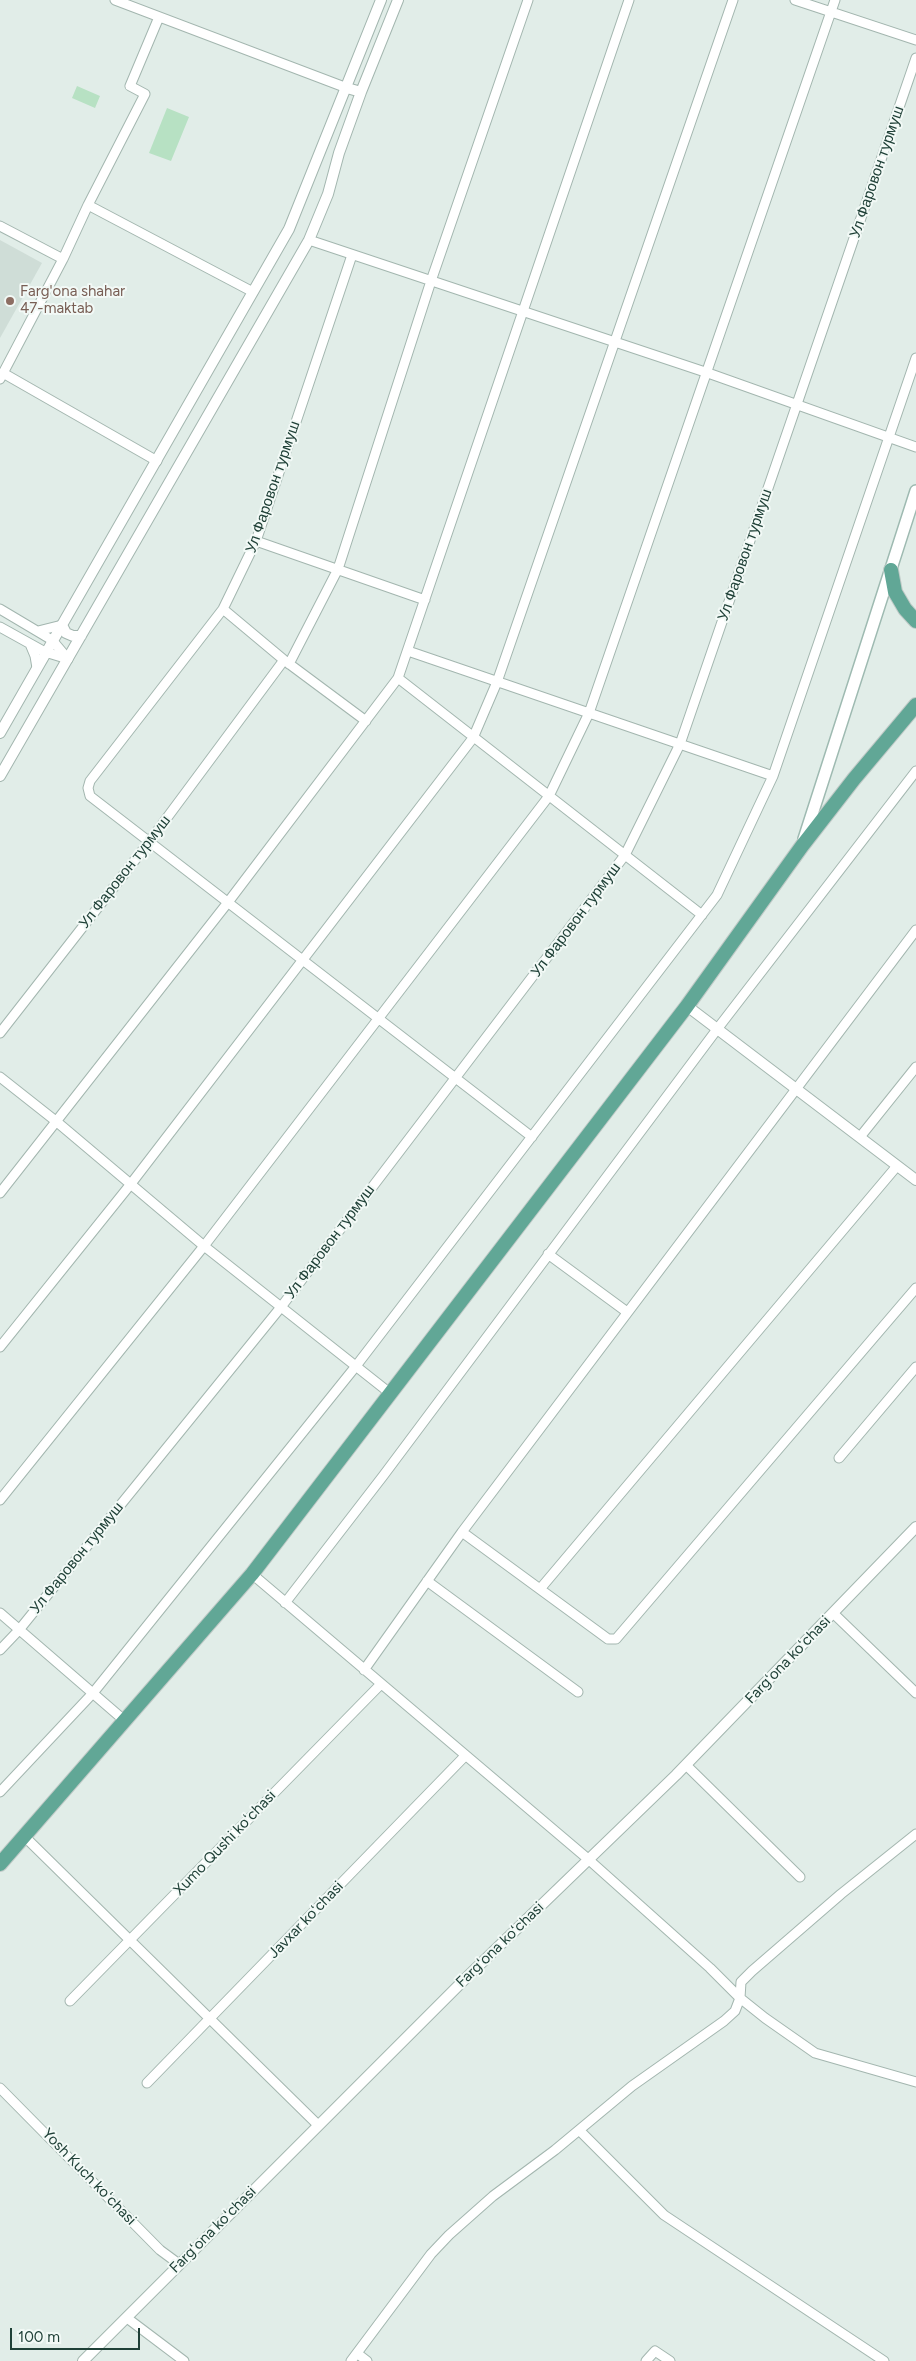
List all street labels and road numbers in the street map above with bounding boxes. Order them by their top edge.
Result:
street label: Ул Фаровон турмуш [846,104,908,240]
street label: Ул Фаровон турмуш [242,419,304,555]
street label: Ул Фаровон турмуш [714,487,776,623]
street label: Ул Фаровон турмуш [75,812,175,932]
street label: Ул Фаровон турмуш [527,859,625,981]
street label: Ул Фаровон турмуш [281,1181,379,1303]
street label: Ул Фаровон турмуш [26,1499,128,1617]
street label: Fargʻona koʻchasi [742,1612,834,1708]
street label: Xumo Qushi koʻchasi [170,1787,280,1899]
street label: Javxar koʻchasi [265,1878,347,1962]
street label: Fargʻona koʻchasi [452,1899,548,1991]
street label: Yosh Kuch koʻchasi [38,2125,140,2229]
street label: Fargʻona koʻchasi [166,2183,260,2277]

